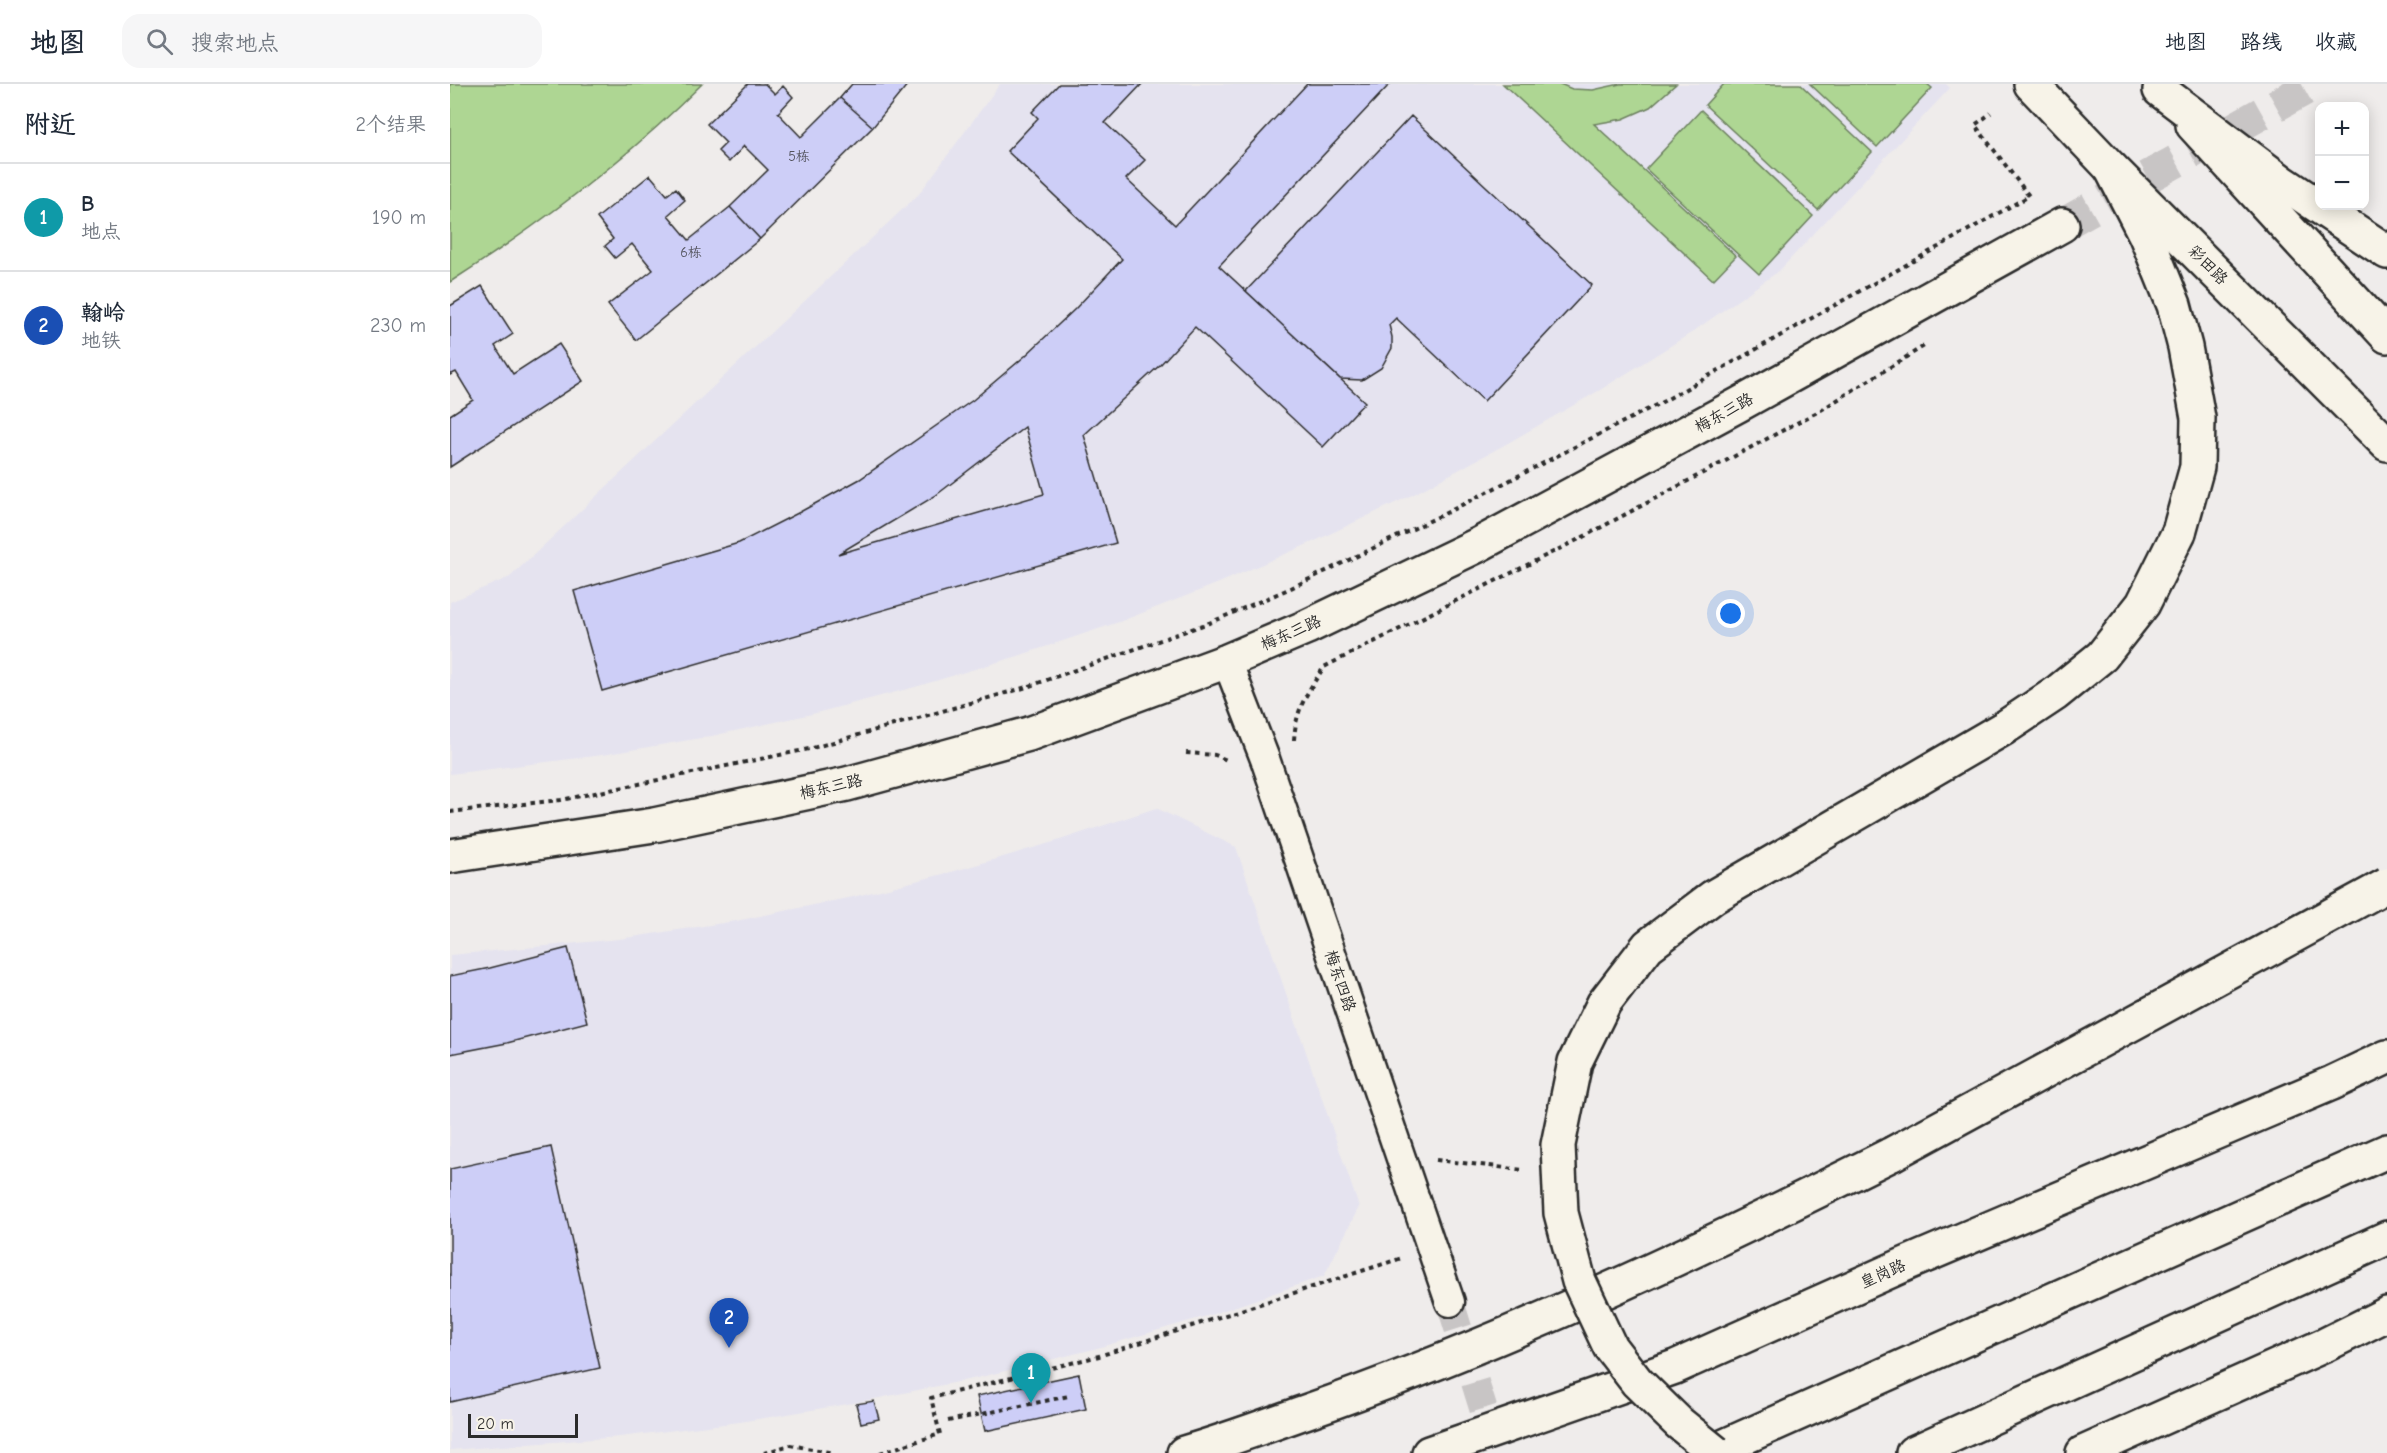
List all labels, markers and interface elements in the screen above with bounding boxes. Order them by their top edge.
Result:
search box [122,14,542,68]
icon: search [143,25,176,58]
text: 地图 [30,27,86,59]
text: 搜索地点 [191,30,279,56]
text: 地图 [2165,30,2207,54]
text: 路线 [2240,30,2282,54]
text: 收藏 [2315,30,2357,54]
map controls [2315,102,2369,210]
button: + [2315,102,2369,156]
text: 附近 [24,110,76,140]
text: 2个结果 [356,113,426,136]
house number: 5栋 [788,148,810,165]
button: − [2315,156,2369,210]
text: B [81,191,94,217]
text: 1 [40,206,47,229]
text: 190 m [372,206,426,229]
text: 地点 [81,220,121,243]
street label: 彩田路 [2185,242,2231,288]
house number: 6栋 [680,244,702,261]
text: 翰岭 [81,300,125,326]
text: 2 [39,314,48,337]
text: 230 m [370,314,426,337]
text: 地铁 [81,329,121,352]
street label: 梅东三路 [1692,390,1756,436]
your location [1716,599,1745,628]
street label: 梅东三路 [1258,612,1324,654]
street label: 梅东三路 [798,771,864,803]
street label: 梅东四路 [1321,948,1359,1014]
street label: 皇岗路 [1857,1256,1909,1292]
pin: 2 [710,1298,748,1348]
pin: 1 [1012,1354,1050,1403]
scale bar [468,1411,578,1438]
text: 20 m [477,1415,514,1433]

